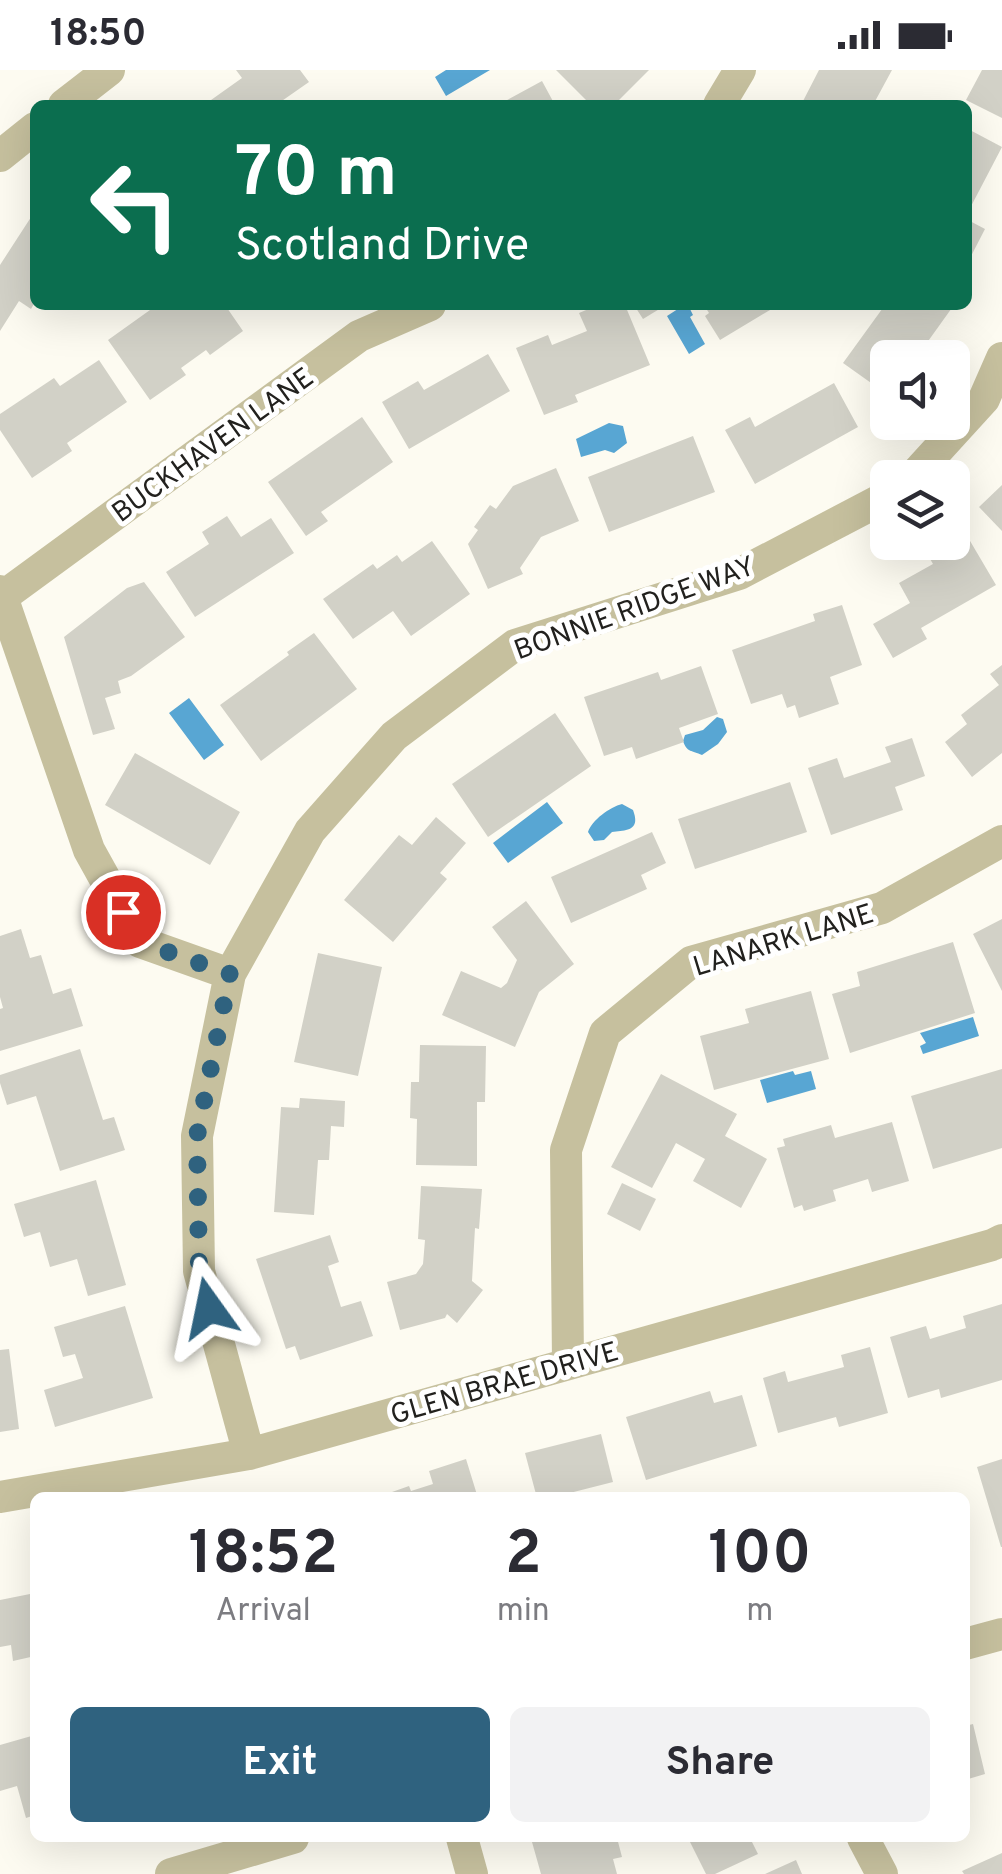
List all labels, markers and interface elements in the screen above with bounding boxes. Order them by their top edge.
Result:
text: 18:50 [50,11,146,60]
text: 70 m [235,132,398,221]
icon: left [70,140,200,270]
text: Scotland Drive [235,219,529,276]
map controls [870,340,970,560]
button: sound [870,340,970,440]
street label: BUCKHAVEN LANE [106,361,322,532]
button: layers [870,460,970,560]
street label: BONNIE RIDGE WAY [510,550,760,670]
pin [81,870,166,955]
icon: arrive [96,885,151,940]
street label: LANARK LANE [689,897,879,986]
position arrow [157,1256,261,1360]
street label: GLEN BRAE DRIVE [387,1335,623,1435]
text: 18:52 [188,1519,338,1595]
text: 2 [505,1519,542,1595]
text: 100 [708,1519,811,1595]
text: Arrival [216,1592,311,1632]
text: min [497,1592,550,1632]
text: m [746,1592,773,1632]
button: Exit [70,1707,490,1822]
button: Share [510,1707,930,1822]

